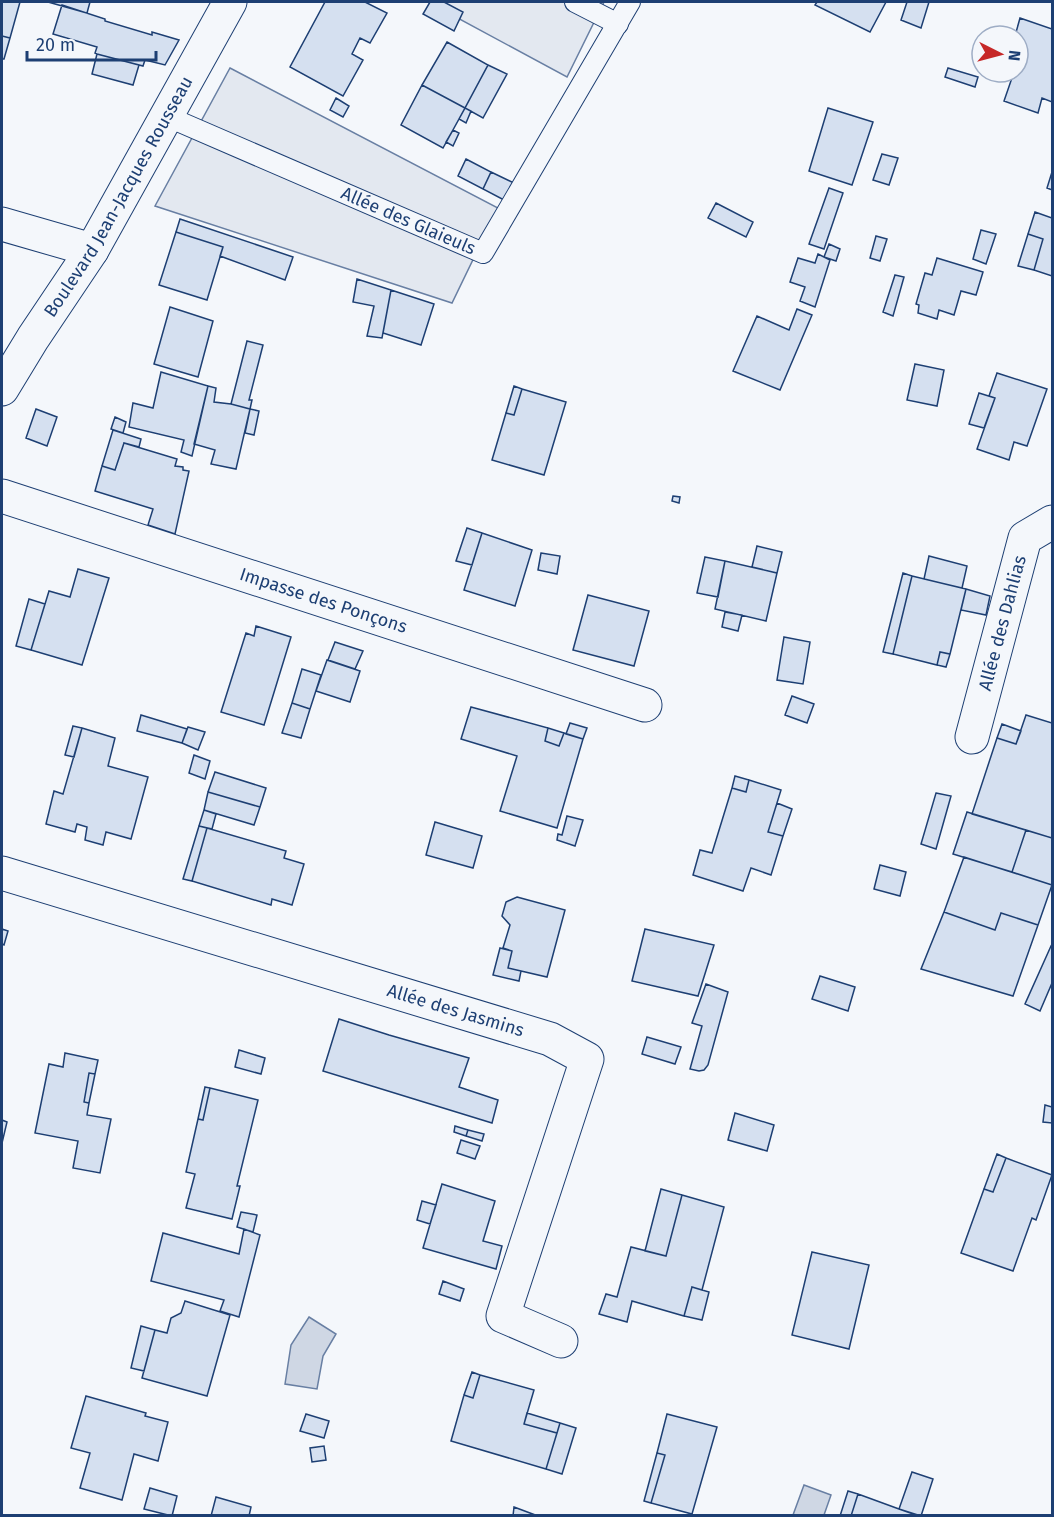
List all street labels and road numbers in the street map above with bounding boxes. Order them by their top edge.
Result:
street label: Boulevard Jean-Jacques Rousseau [39,72,198,321]
street label: Allée des Glaieuls [338,182,479,259]
street label: Allée des Dahlias [974,553,1031,693]
street label: Impasse des Ponçons [237,563,410,638]
street label: Allée des Jasmins [385,979,527,1042]

